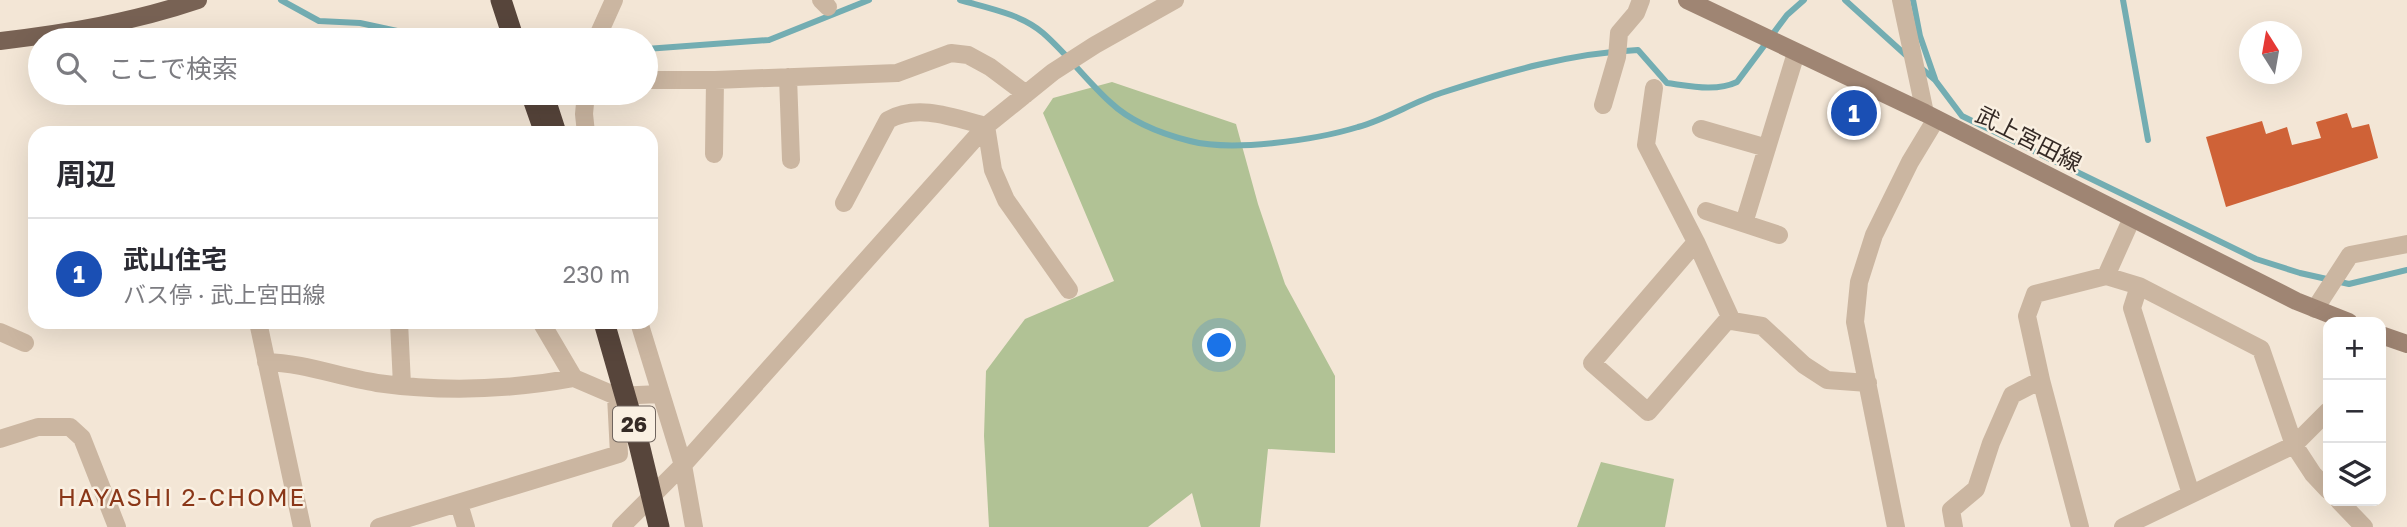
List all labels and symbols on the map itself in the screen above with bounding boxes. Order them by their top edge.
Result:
north arrow [2239,21,2302,84]
pin: 1 [1831,87,1877,139]
street label: 武上宮田線 [1971,99,2087,177]
your location [1202,328,1236,362]
road number: 26 [613,406,655,442]
district label: HAYASHI 2-CHOME [58,482,306,511]

